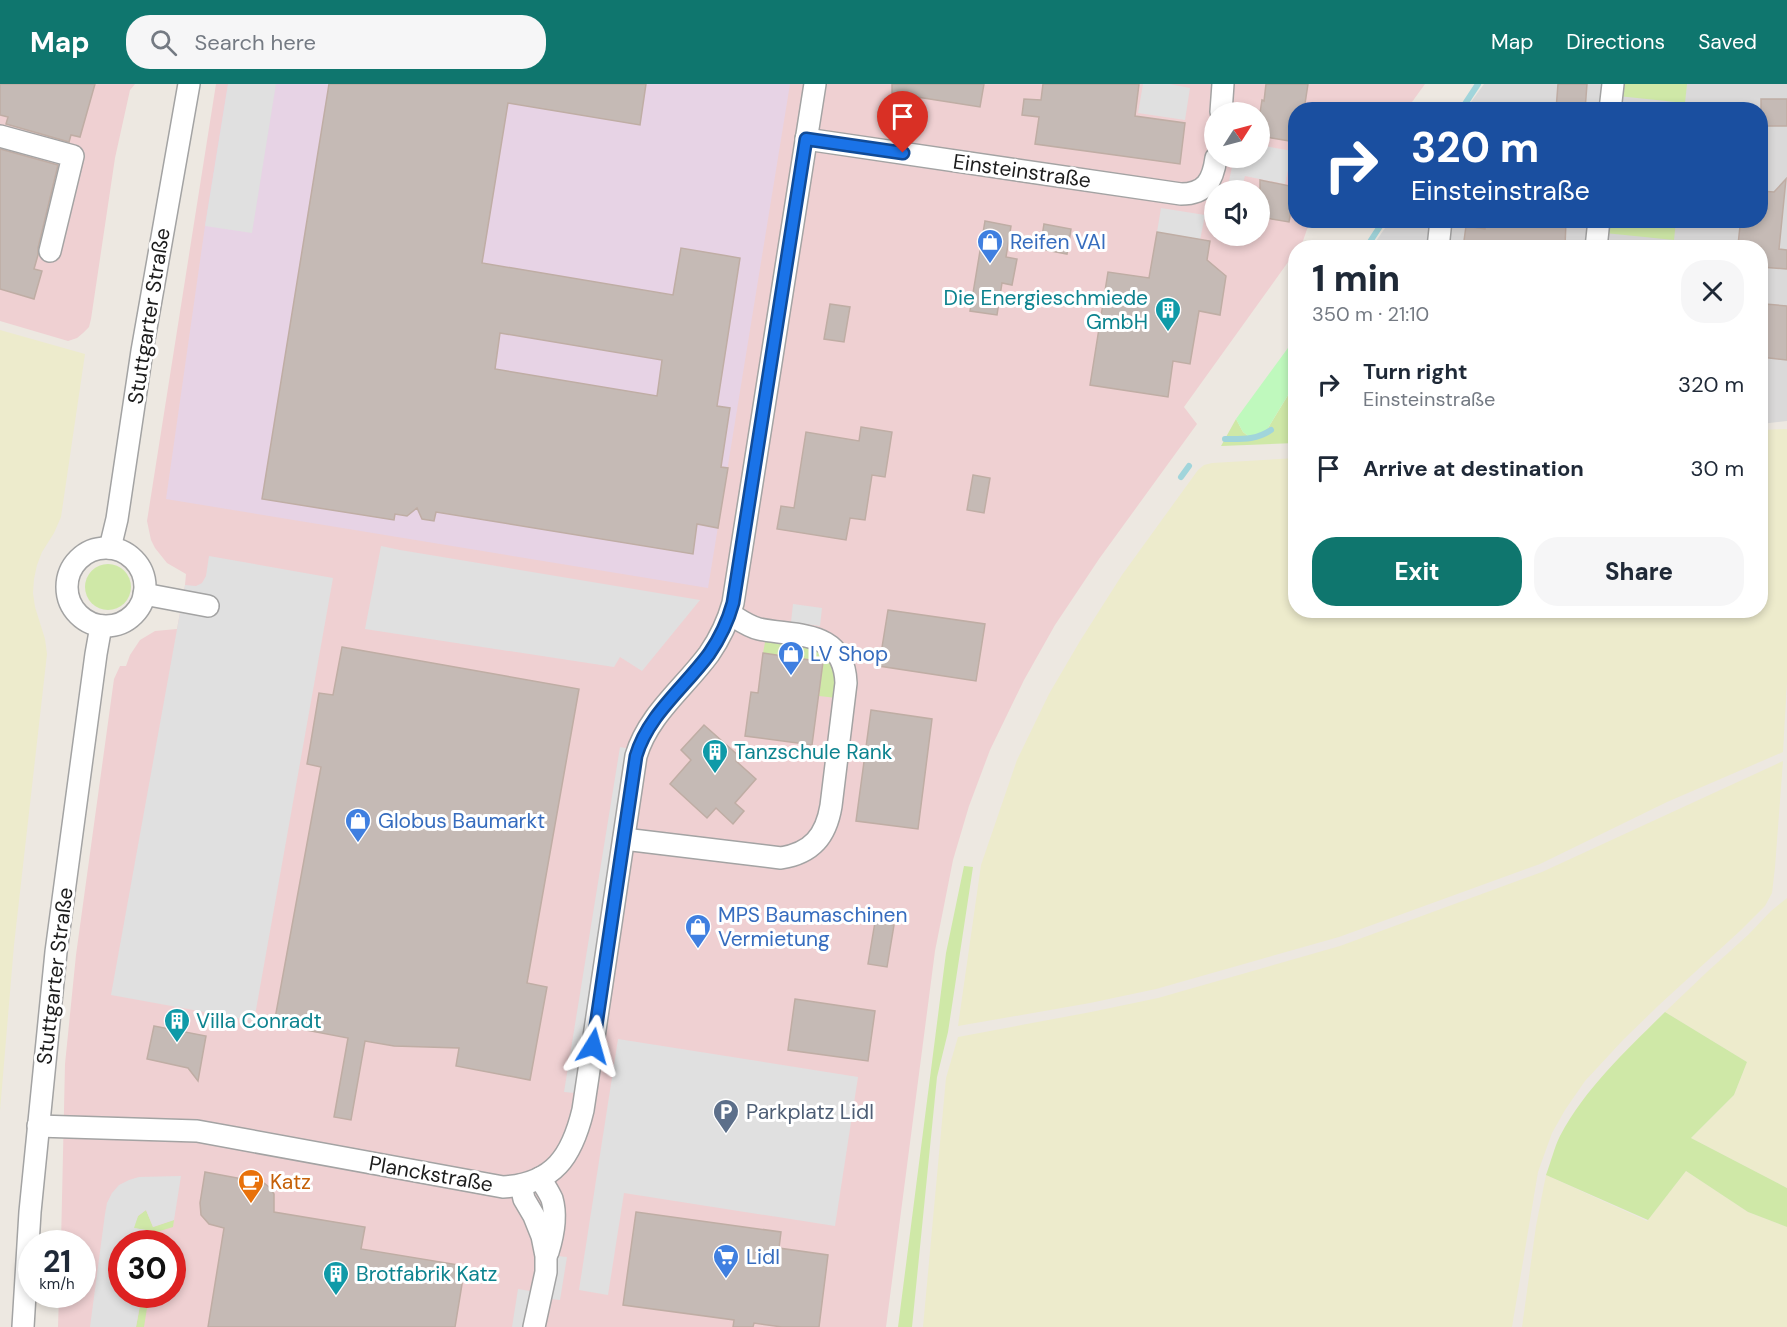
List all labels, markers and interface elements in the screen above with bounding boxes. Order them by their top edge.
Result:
search box [126,15,546,69]
text: Map [30,24,90,61]
icon: search [147,26,180,59]
text: Search here [195,28,316,57]
text: Map [1491,28,1533,56]
text: Directions [1566,28,1665,56]
text: Saved [1698,28,1757,56]
pin [877,91,928,153]
icon: arrive [886,100,919,133]
north arrow [1204,102,1270,168]
map controls [1204,102,1270,246]
text: 320 m [1411,120,1539,175]
icon: right [1312,126,1390,204]
street label: Einsteinstraße [951,147,1093,195]
text: Einsteinstraße [1411,173,1590,208]
button: sound [1204,180,1270,246]
street label: Stuttgarter Straße [121,226,177,406]
shop icon: Reifen VAI [975,227,1005,265]
place label: Reifen VAI [1010,228,1106,256]
text: 1 min [1312,255,1400,302]
button: close [1681,260,1744,323]
place label: Die Energieschmiede GmbH [944,284,1148,336]
building icon: Die Energieschmiede GmbH [1153,295,1183,333]
text: 350 m · 21:10 [1312,301,1429,327]
text: Turn right [1363,357,1468,386]
icon: right [1312,368,1345,401]
text: 320 m [1678,370,1744,399]
text: Einsteinstraße [1363,386,1495,412]
icon: arrive [1312,452,1345,485]
text: Arrive at destination [1363,454,1584,483]
text: 30 m [1690,454,1744,483]
button: Exit [1312,537,1522,606]
button: Share [1534,537,1744,606]
shop icon: LV Shop [776,639,806,677]
place label: LV Shop [810,640,888,668]
building icon: Tanzschule Rank [700,737,730,775]
place label: Tanzschule Rank [734,738,893,766]
shop icon: Globus Baumarkt [343,806,373,844]
place label: Globus Baumarkt [378,807,545,835]
street label: Stuttgarter Straße [30,886,80,1066]
place label: MPS Baumaschinen Vermietung [718,901,908,953]
shop icon: MPS Baumaschinen Vermietung [683,912,713,950]
building icon: Villa Conradt [162,1006,192,1044]
place label: Villa Conradt [196,1007,322,1035]
position arrow [561,1014,625,1078]
parking icon: Parkplatz Lidl [711,1097,741,1135]
place label: Parkplatz Lidl [746,1098,874,1126]
street label: Planckstraße [367,1149,495,1199]
cafe icon: Katz [236,1167,266,1205]
place label: Katz [270,1168,311,1196]
speed limit sign: 30 [108,1230,186,1308]
text: 21 [43,1242,71,1281]
supermarket icon: Lidl [711,1242,741,1280]
place label: Lidl [746,1243,780,1271]
building icon: Brotfabrik Katz [321,1259,351,1297]
place label: Brotfabrik Katz [356,1260,497,1288]
text: km/h [39,1274,75,1294]

